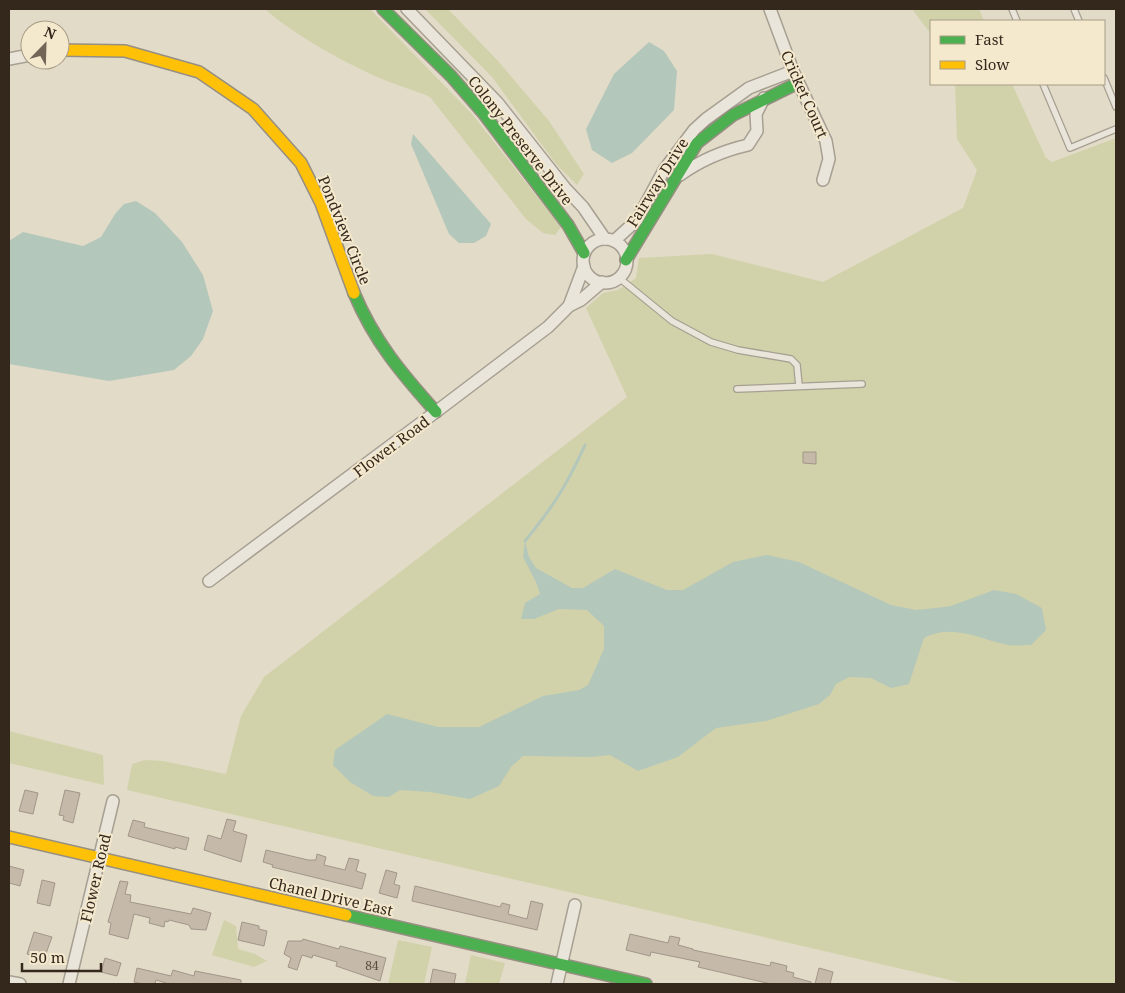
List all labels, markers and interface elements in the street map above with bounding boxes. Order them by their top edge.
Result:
north arrow [20,20,70,70]
legend [930,20,1105,85]
text: N [41,22,59,43]
text: Fast [975,29,1004,49]
street label: Cricket Court [777,47,833,141]
text: Slow [975,54,1009,74]
street label: Colony Preserve Drive [464,71,578,209]
street label: Fairway Drive [622,134,692,230]
street label: Pondview Circle [314,172,376,288]
street label: Flower Road [349,411,433,481]
street label: Flower Road [75,832,115,924]
street label: Chanel Drive East [267,872,395,920]
scale bar [22,940,101,972]
text: 50 m [30,947,65,967]
house number: 84 [365,957,379,974]

